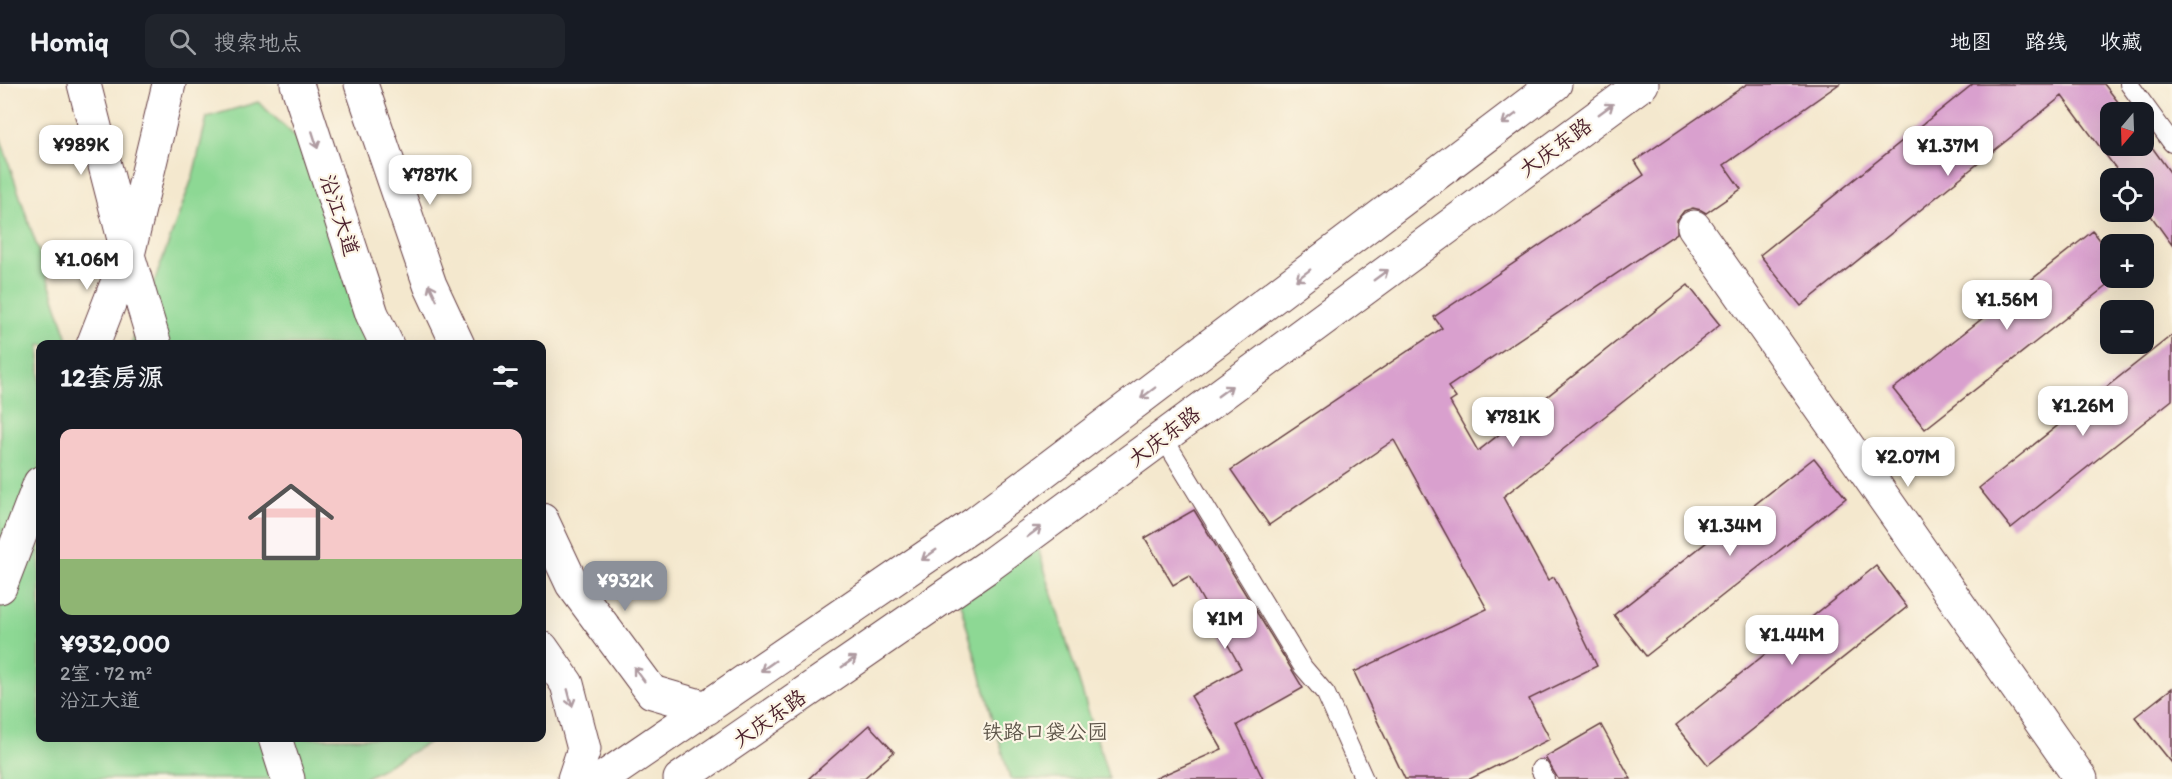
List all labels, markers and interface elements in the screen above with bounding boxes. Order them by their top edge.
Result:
search box [145,14,565,68]
text: Homiq [30,24,109,58]
icon: search [166,25,199,58]
text: 搜索地点 [214,29,302,56]
text: 地图 [1950,29,1992,54]
text: 路线 [2025,29,2067,54]
text: 收藏 [2100,29,2142,54]
north arrow [2100,102,2154,156]
map controls [2100,102,2154,354]
one-way arrow [1597,103,1613,115]
street label: 大庆东路 [1514,112,1596,182]
one-way arrow [1501,113,1517,126]
pin: ¥989K [39,125,123,176]
pin: ¥1.37M [1899,126,1997,177]
one-way arrow [311,130,322,149]
text: ¥989K [53,132,109,156]
text: ¥1.37M [1917,133,1979,157]
pin: ¥787K [388,155,472,206]
text: ¥787K [403,162,457,186]
button: locate [2100,168,2154,222]
street label: 沿江大道 [315,171,365,259]
button: + [2100,234,2154,288]
pin: ¥1.06M [38,240,136,291]
text: ¥1.06M [55,247,119,271]
one-way arrow [1295,269,1311,282]
one-way arrow [1373,269,1389,281]
pin: ¥1.56M [1958,280,2056,331]
one-way arrow [427,284,438,302]
text: ¥1.56M [1976,287,2038,311]
button: − [2100,300,2154,354]
icon: filters [489,360,522,393]
text: 12套房源 [60,361,164,393]
one-way arrow [1216,384,1232,397]
pin: ¥1.26M [2034,386,2132,437]
one-way arrow [1140,387,1156,399]
text: ¥1.26M [2052,393,2114,417]
pin: ¥781K [1471,397,1555,448]
street label: 大庆东路 [1123,401,1205,471]
text: ¥781K [1486,404,1540,428]
pin: ¥2.07M [1859,437,1957,488]
text: ¥2.07M [1876,444,1940,468]
icon: home [237,468,345,576]
pin: ¥1.34M [1681,506,1779,557]
text: ¥1.34M [1698,513,1762,537]
one-way arrow [1026,526,1042,538]
one-way arrow [921,549,938,561]
pin: ¥932K [583,561,667,612]
text: ¥932K [597,568,653,592]
pin: ¥1M [1196,599,1254,650]
text: ¥1M [1207,606,1243,630]
pin: ¥1.44M [1743,615,1841,666]
text: ¥1.44M [1759,622,1825,646]
text: ¥932,000 [60,627,170,659]
one-way arrow [841,656,857,668]
one-way arrow [761,660,777,672]
text: 2室 · 72 m² [60,661,152,685]
one-way arrow [633,666,645,682]
street label: 大庆东路 [727,684,811,752]
text: 沿江大道 [60,688,140,712]
one-way arrow [565,688,577,707]
park label: 铁路口袋公园 [982,719,1108,744]

